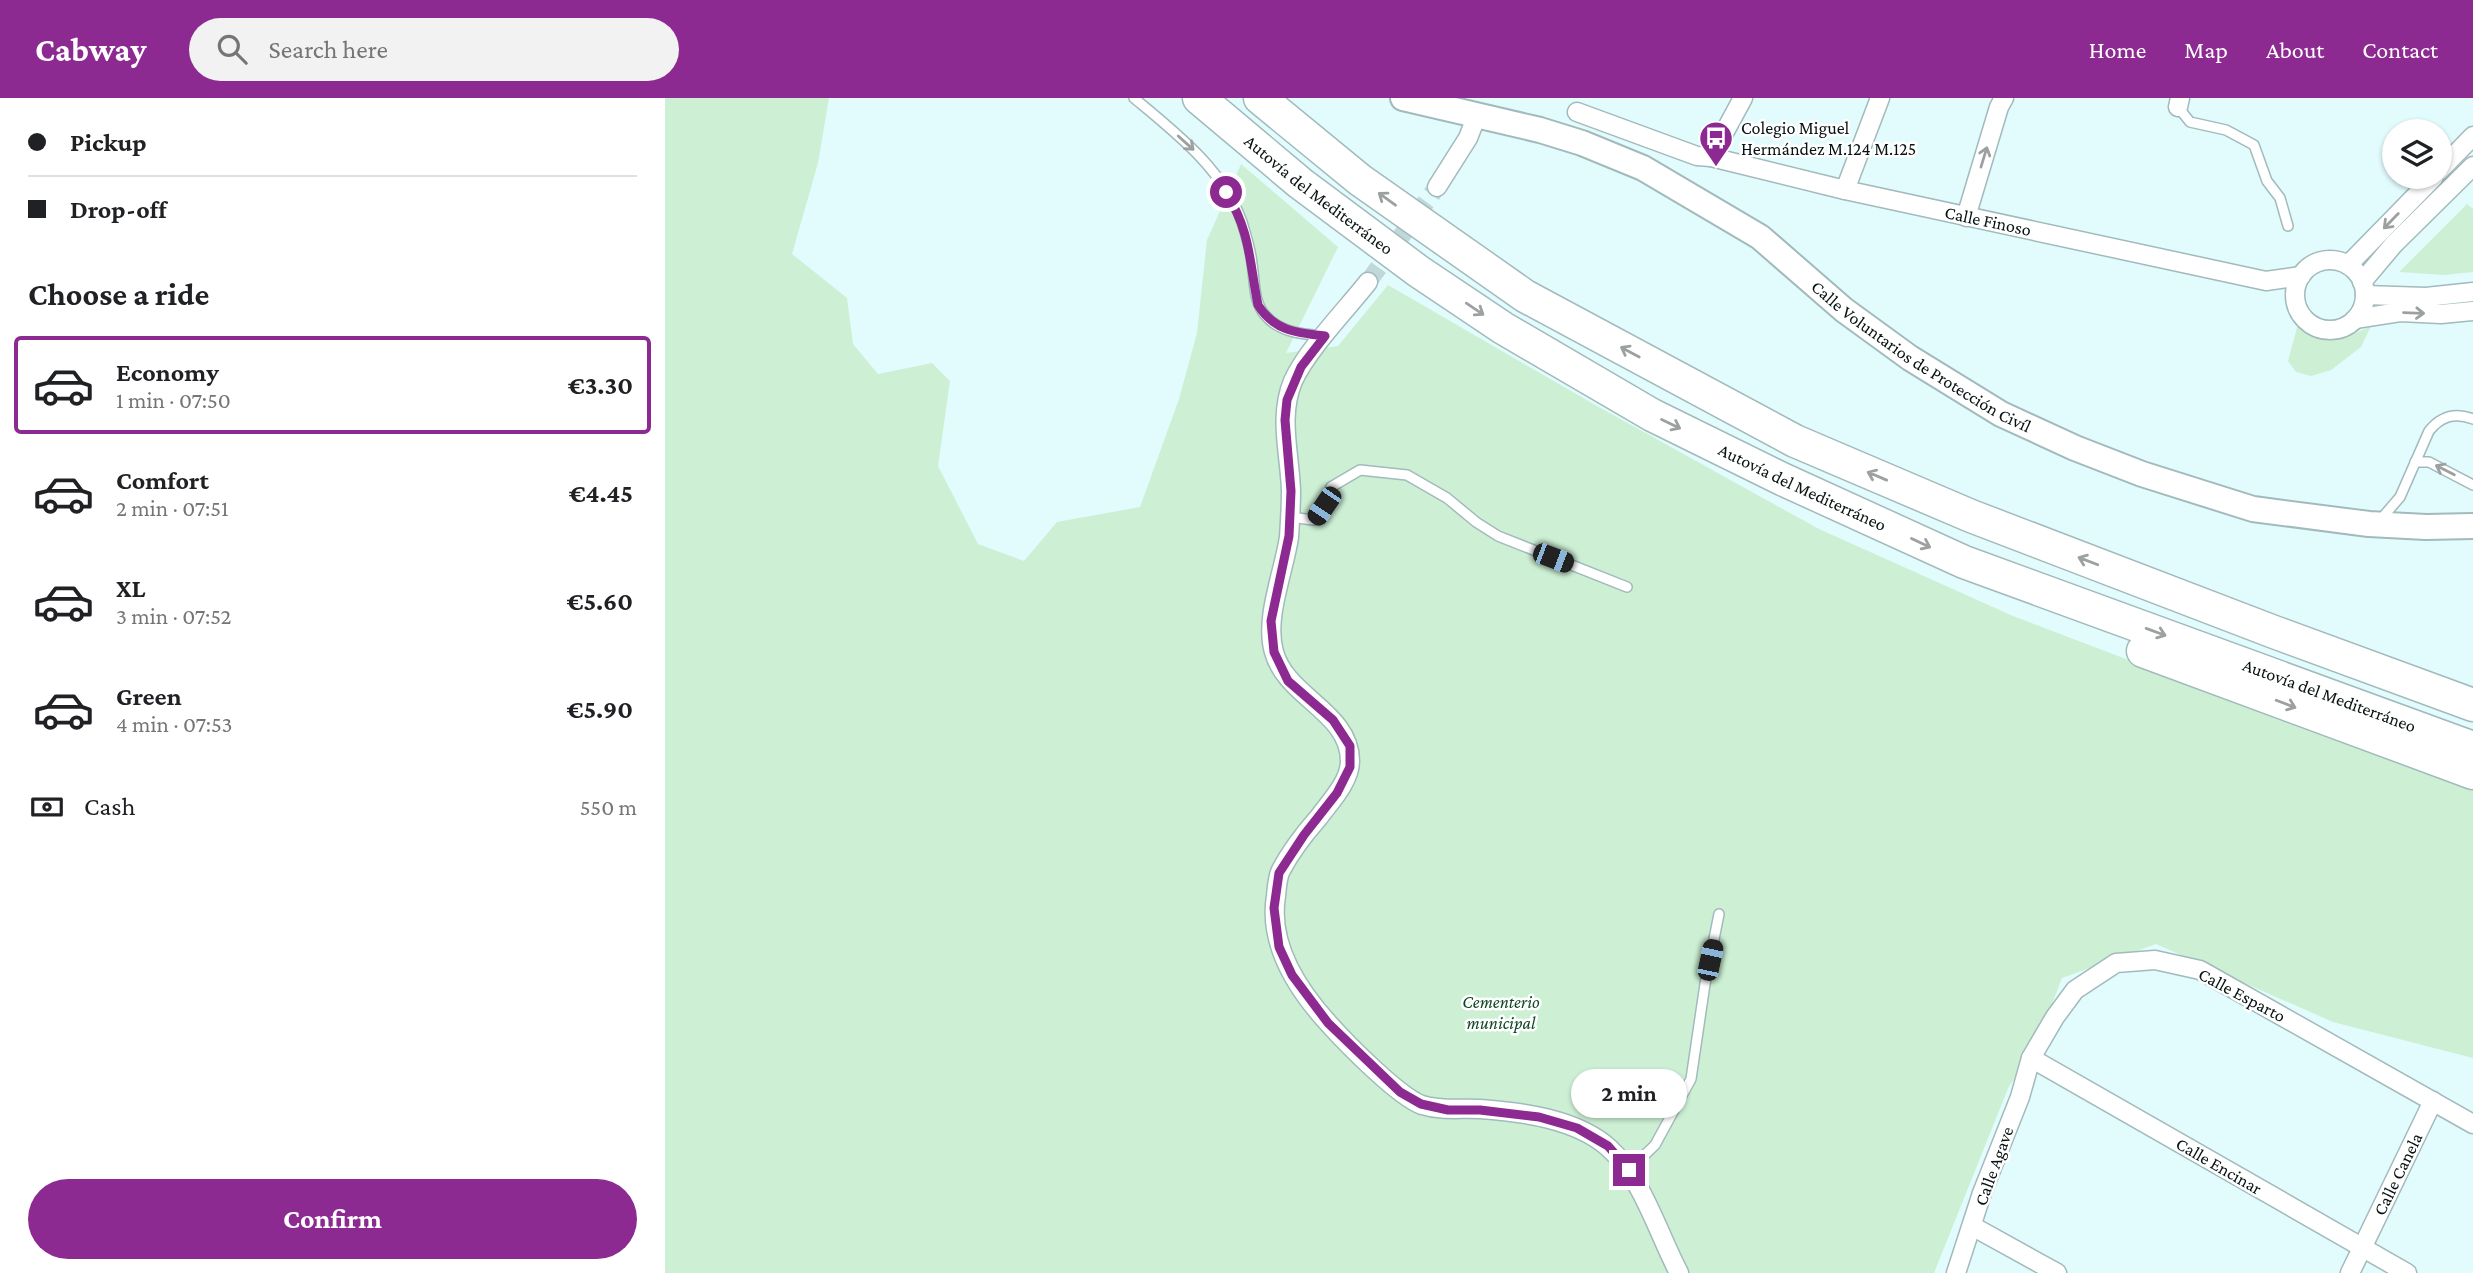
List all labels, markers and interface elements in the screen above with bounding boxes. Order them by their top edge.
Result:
search box [189,18,679,81]
icon: search [213,30,251,68]
text: Cabway [35,31,147,68]
text: Search here [269,35,388,64]
text: Home [2089,36,2146,63]
text: Map [2184,36,2228,63]
text: About [2266,36,2324,63]
text: Contact [2362,36,2438,63]
place label: Colegio Miguel Hermández M.124 M.125 [1741,118,1916,159]
bus stop icon: Colegio Miguel Hermández M.124 M.125 [1697,119,1735,168]
map controls [2382,119,2452,189]
button: layers [2382,119,2452,189]
text: Pickup [70,128,147,157]
street label: Autovía del Mediterráneo [1240,131,1397,259]
one-way arrow [1176,135,1194,151]
one-way arrow [1979,146,1992,168]
route start [1210,176,1242,208]
one-way arrow [1378,192,1397,206]
text: Drop-off [70,195,167,224]
street label: Calle Finoso [1943,202,2033,240]
one-way arrow [2382,212,2399,229]
text: Choose a ride [28,276,209,312]
street label: Calle Voluntarios de Protección Civíl [1807,276,2034,437]
one-way arrow [1465,302,1484,316]
one-way arrow [2402,306,2425,319]
one-way arrow [1620,345,1641,358]
icon: car [32,354,95,417]
text: Economy [116,358,219,387]
text: €3.30 [568,371,633,400]
text: 1 min · 07:50 [116,387,231,413]
one-way arrow [1660,418,1681,432]
street label: Autovía del Mediterráneo [1715,439,1889,535]
icon: car [32,462,95,525]
one-way arrow [2435,463,2455,477]
text: Comfort [116,466,209,495]
one-way arrow [1867,468,1888,481]
text: €4.45 [569,479,633,508]
car [1304,483,1345,529]
text: 2 min · 07:51 [116,495,229,521]
one-way arrow [1910,537,1931,550]
car [1530,541,1577,575]
one-way arrow [2077,553,2099,566]
icon: car [32,570,95,633]
text: XL [116,574,145,603]
text: €5.60 [566,587,633,616]
text: 3 min · 07:52 [116,603,231,629]
one-way arrow [2145,627,2167,640]
street label: Autovía del Mediterráneo [2240,655,2419,736]
icon: car [32,678,95,741]
text: Green [116,682,182,711]
text: €5.90 [566,695,633,724]
one-way arrow [2275,699,2297,712]
text: 4 min · 07:53 [116,711,232,737]
icon: cash [28,788,66,826]
text: Cash [84,792,135,821]
text: 550 m [580,794,637,820]
car [1696,937,1725,983]
street label: Calle Esparto [2195,964,2289,1026]
park label: Cementerio municipal [1462,992,1540,1033]
callout: 2 min [1571,1068,1687,1118]
text: 2 min [1601,1080,1657,1106]
street label: Calle Agave [1970,1124,2018,1208]
street label: Calle Canela [2369,1130,2427,1218]
street label: Calle Encinar [2173,1133,2266,1199]
route end [1613,1154,1645,1186]
button: Confirm [28,1179,637,1259]

